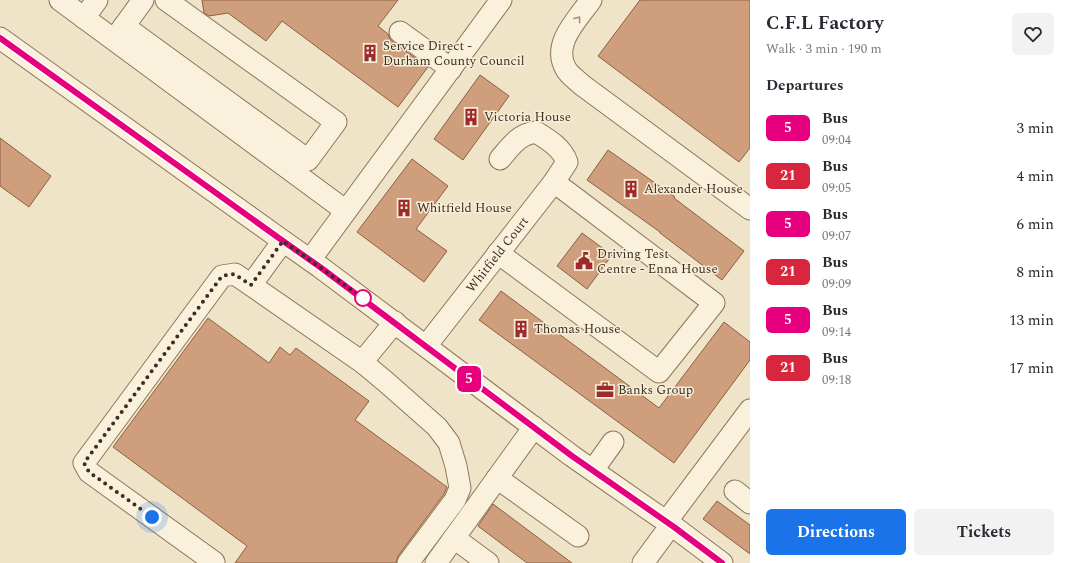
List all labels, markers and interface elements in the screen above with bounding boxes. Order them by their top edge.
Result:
text: C.F.L Factory [766,9,883,38]
button: heart [1012,13,1054,55]
one-way arrow [573,16,580,23]
place label: Service Direct - Durham County Council [383,36,525,71]
text: Walk · 3 min · 190 m [766,39,882,59]
building icon: Service Direct - Durham County Council [360,43,380,63]
text: Departures [766,74,844,97]
building icon: Victoria House [461,107,481,127]
place label: Victoria House [484,107,571,127]
text: Bus [822,107,848,130]
text: 5 [784,117,792,138]
text: 3 min [1016,117,1054,140]
text: 09:04 [822,130,851,150]
text: Bus [822,155,848,178]
text: 21 [780,165,796,186]
text: 4 min [1016,165,1054,188]
text: 09:05 [822,178,851,198]
building icon: Alexander House [621,179,641,199]
place label: Alexander House [644,179,743,199]
building icon: Whitfield House [394,198,414,218]
place label: Whitfield House [417,198,512,218]
text: Bus [822,203,848,226]
street label: Whitfield Court [461,212,534,297]
text: 5 [784,213,792,234]
text: 6 min [1016,213,1054,236]
text: 09:07 [822,226,851,246]
place label: Driving Test Centre - Enna House [597,244,718,279]
public building icon: Driving Test Centre - Enna House [574,251,594,271]
text: Bus [822,251,848,274]
text: 21 [780,261,796,282]
text: 8 min [1016,261,1054,284]
text: 09:09 [822,274,851,294]
unlabelled marker [354,289,372,307]
text: Bus [822,299,848,322]
text: 5 [784,309,792,330]
text: 13 min [1009,309,1054,332]
building icon: Thomas House [511,319,531,339]
place label: Thomas House [534,319,620,339]
text: 09:14 [822,322,851,342]
text: Bus [822,347,848,370]
text: 21 [780,357,796,378]
text: 17 min [1009,357,1054,380]
line badge: 5 [456,366,482,392]
text: 5 [465,368,473,389]
text: 09:18 [822,370,851,390]
office icon: Banks Group [595,380,615,400]
place label: Banks Group [618,380,693,400]
your location [142,507,162,527]
button: Directions [766,509,906,555]
button: Tickets [914,509,1054,555]

